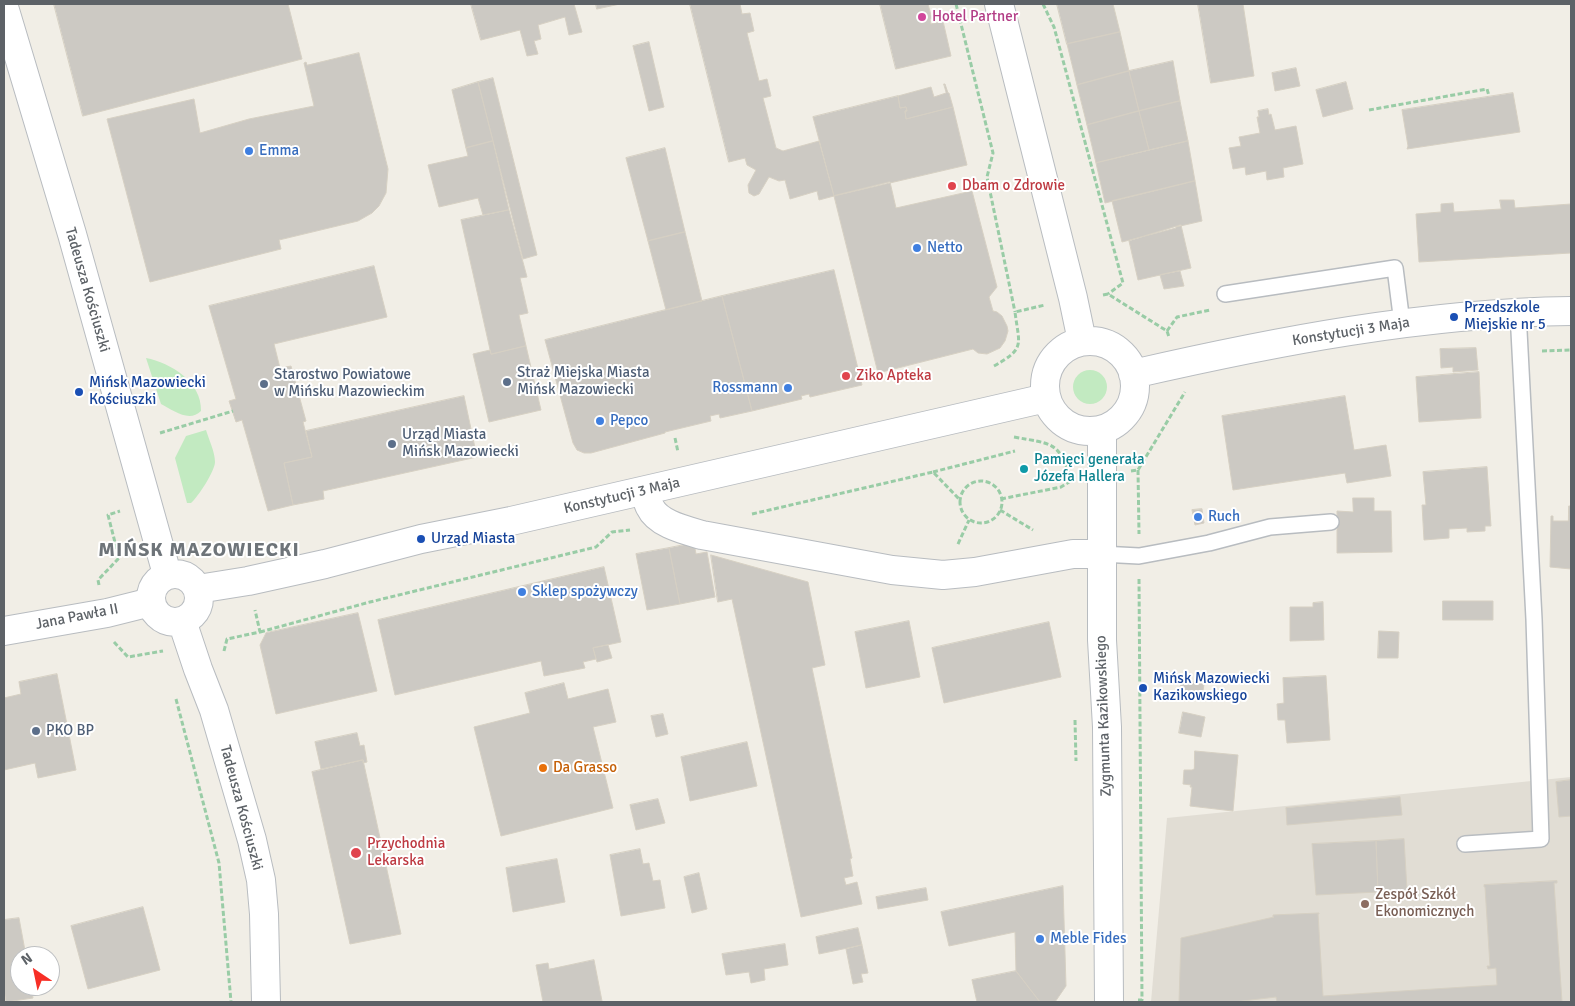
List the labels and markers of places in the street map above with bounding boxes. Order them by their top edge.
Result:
place label: Hotel Partner [932,8,1018,26]
marker: Hotel Partner [916,11,928,23]
place label: Emma [259,142,299,160]
marker: Emma [243,145,255,157]
place label: Dbam o Zdrowie [962,177,1065,195]
marker: Dbam o Zdrowie [946,180,958,192]
place label: Netto [927,239,963,257]
marker: Netto [911,242,923,254]
place label: Przedszkole Miejskie nr 5 [1464,299,1546,334]
marker: Przedszkole Miejskie nr 5 [1448,311,1460,323]
place label: Straż Miejska Miasta Mińsk Mazowiecki [517,364,650,399]
place label: Starostwo Powiatowe w Mińsku Mazowieckim [274,366,425,401]
place label: Ziko Apteka [856,367,932,385]
marker: Ziko Apteka [840,370,852,382]
place label: Mińsk Mazowiecki Kościuszki [89,374,206,409]
marker: Straż Miejska Miasta Mińsk Mazowiecki [501,376,513,388]
marker: Starostwo Powiatowe w Mińsku Mazowieckim [258,378,270,390]
place label: Rossmann [712,379,778,397]
marker: Rossmann [782,382,794,394]
marker: Mińsk Mazowiecki Kościuszki [73,386,85,398]
place label: Pepco [610,412,648,430]
marker: Pepco [594,415,606,427]
place label: Urząd Miasta Mińsk Mazowiecki [402,426,519,461]
marker: Urząd Miasta Mińsk Mazowiecki [386,438,398,450]
place label: Pamięci generała Józefa Hallera [1034,451,1145,486]
marker: Pamięci generała Józefa Hallera [1018,463,1030,475]
place label: Ruch [1208,508,1240,526]
marker: Ruch [1192,511,1204,523]
place label: Urząd Miasta [431,530,515,548]
marker: Urząd Miasta [415,533,427,545]
place label: Sklep spożywczy [532,583,638,601]
marker: Sklep spożywczy [516,586,528,598]
place label: Mińsk Mazowiecki Kazikowskiego [1153,670,1270,705]
marker: Mińsk Mazowiecki Kazikowskiego [1137,682,1149,694]
place label: PKO BP [46,722,94,740]
marker: PKO BP [30,725,42,737]
place label: Da Grasso [553,759,617,777]
marker: Da Grasso [537,762,549,774]
place label: Przychodnia Lekarska [367,835,445,870]
marker: Przychodnia Lekarska [349,846,363,860]
place label: Zespół Szkół Ekonomicznych [1375,886,1474,921]
marker: Zespół Szkół Ekonomicznych [1359,898,1371,910]
place label: Meble Fides [1050,930,1126,948]
marker: Meble Fides [1034,933,1046,945]

